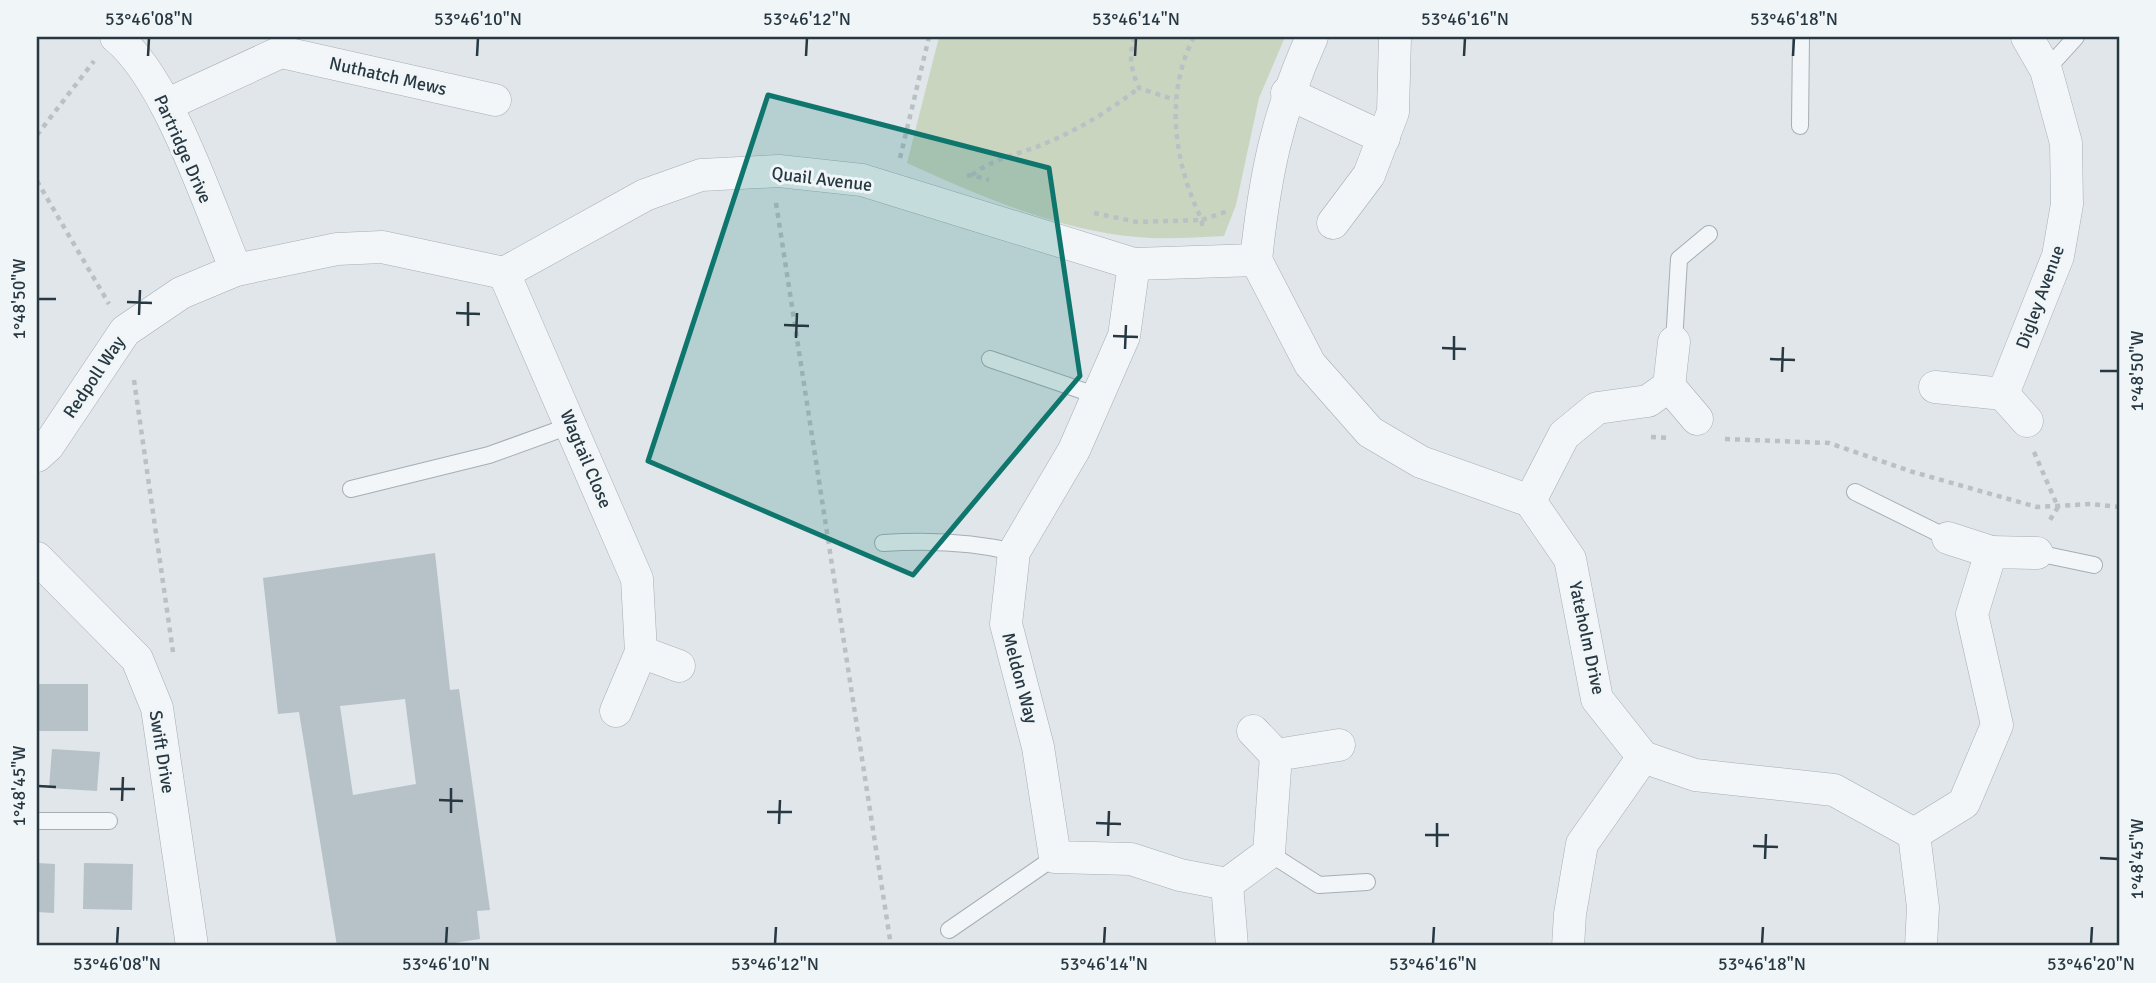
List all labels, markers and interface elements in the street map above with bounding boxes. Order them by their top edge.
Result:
text: 53°46'08"N [105,8,193,30]
text: 53°46'10"N [434,8,522,30]
text: 53°46'12"N [763,8,851,30]
text: 53°46'14"N [1092,8,1180,30]
text: 53°46'16"N [1421,8,1509,30]
text: 53°46'18"N [1750,8,1838,30]
street label: Nuthatch Mews [327,52,449,100]
street label: Partridge Drive [149,91,217,207]
street label: Quail Avenue [770,162,874,196]
street label: Digley Avenue [2011,242,2069,352]
text: 1°48'50"W [8,258,30,340]
text: 1°48'50"W [2126,330,2148,412]
street label: Redpoll Way [59,331,130,422]
street label: Wagtail Close [555,406,617,512]
street label: Yateholm Drive [1564,579,1610,697]
street label: Meldon Way [997,630,1043,726]
street label: Swift Drive [145,709,179,795]
text: 1°48'45"W [8,745,30,827]
text: 1°48'45"W [2126,818,2148,900]
text: 53°46'08"N [73,953,161,975]
text: 53°46'10"N [402,953,490,975]
text: 53°46'12"N [731,953,819,975]
text: 53°46'14"N [1060,953,1148,975]
text: 53°46'16"N [1389,953,1477,975]
text: 53°46'18"N [1718,953,1806,975]
text: 53°46'20"N [2047,953,2135,975]

